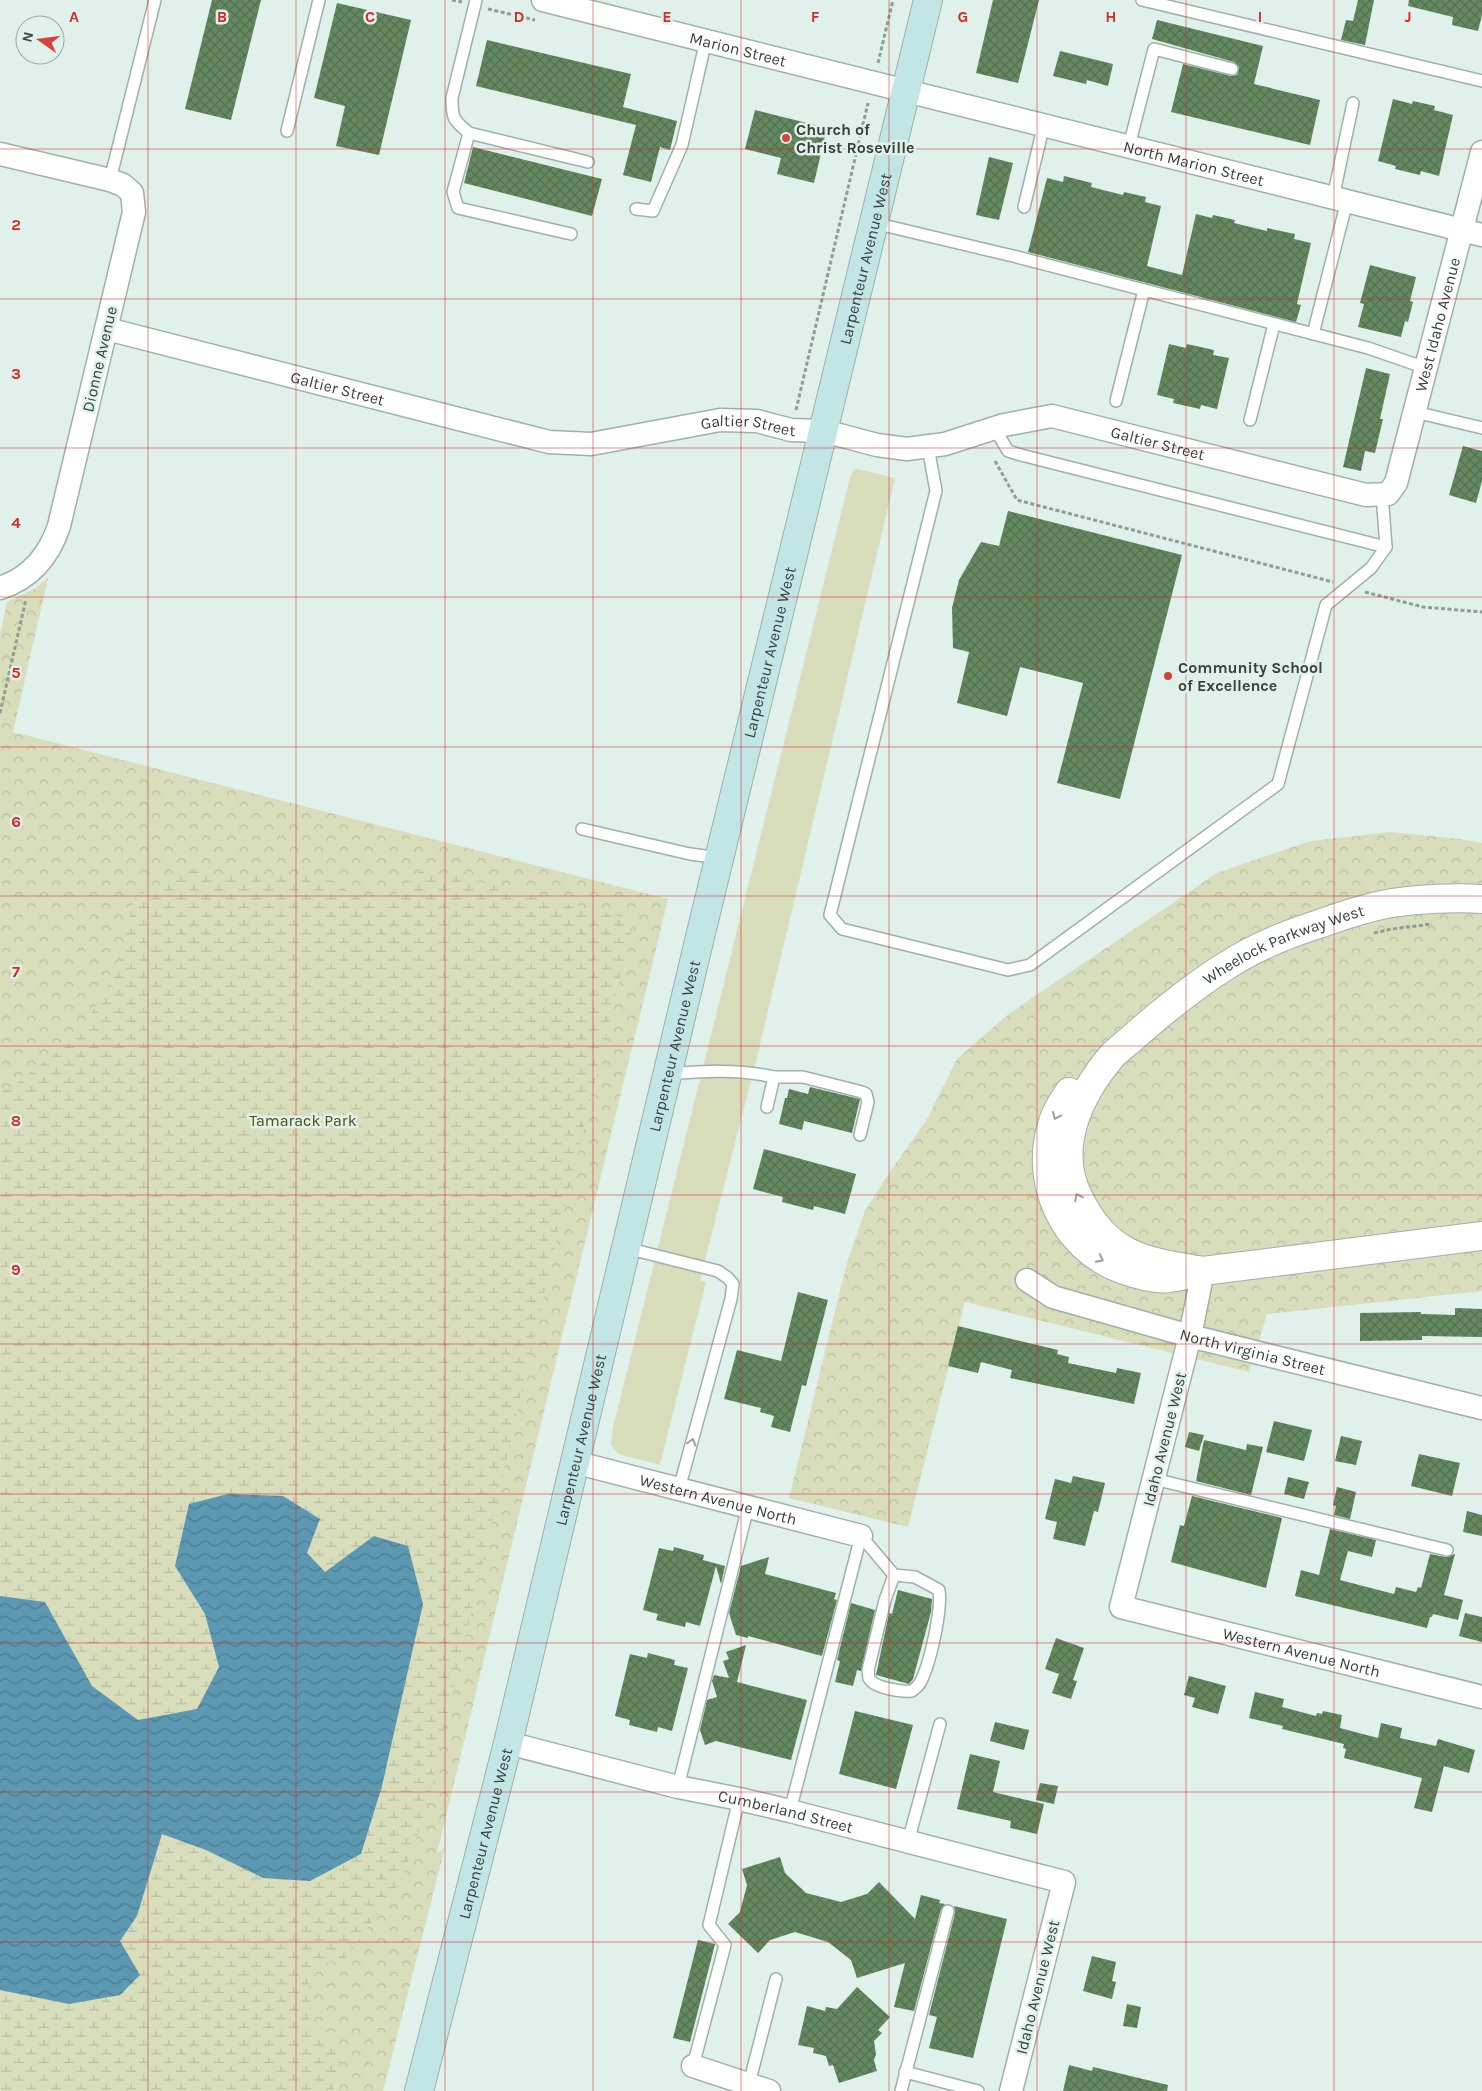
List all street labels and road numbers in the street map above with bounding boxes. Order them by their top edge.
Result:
street label: Marion Street [687,28,788,71]
street label: North Marion Street [1122,137,1266,190]
street label: Larpenteur Avenue West [836,171,896,346]
street label: West Idaho Avenue [1411,256,1464,394]
street label: Dionne Avenue [78,304,121,414]
street label: Galtier Street [288,367,386,410]
street label: Galtier Street [699,411,796,440]
street label: Galtier Street [1109,422,1207,464]
street label: Larpenteur Avenue West [740,565,800,740]
street label: Wheelock Parkway West [1199,901,1366,989]
street label: Larpenteur Avenue West [645,958,704,1134]
street label: North Virginia Street [1178,1325,1327,1379]
street label: Larpenteur Avenue West [551,1352,610,1528]
street label: Idaho Avenue West [1139,1370,1190,1508]
street label: Western Avenue North [638,1470,799,1529]
street label: Western Avenue North [1221,1624,1382,1681]
street label: Larpenteur Avenue West [454,1746,516,1921]
street label: Cumberland Street [717,1786,855,1837]
street label: Idaho Avenue West [1012,1918,1063,2056]

